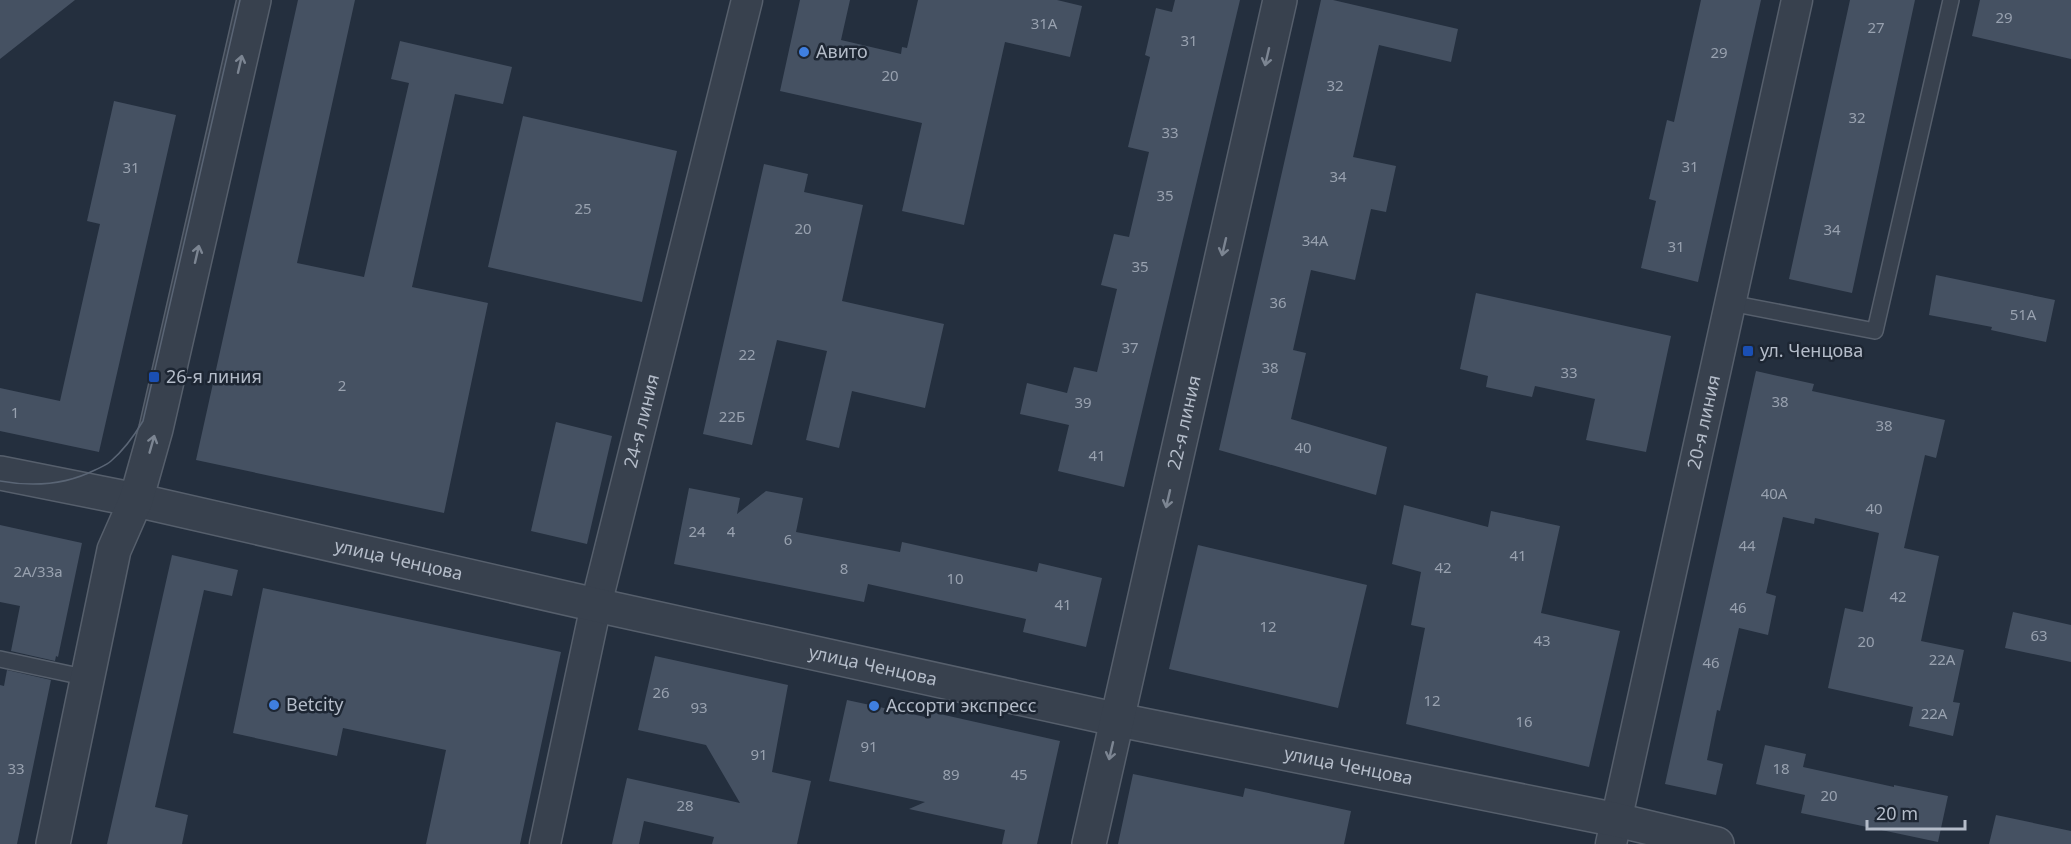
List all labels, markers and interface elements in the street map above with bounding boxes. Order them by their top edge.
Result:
house number: 29 [1995,7,2013,27]
house number: 31А [1031,13,1058,33]
house number: 27 [1867,17,1885,37]
house number: 31 [1180,30,1198,50]
place label: Авито [816,39,868,63]
house number: 29 [1710,42,1728,62]
marker: Авито [797,45,811,59]
one-way arrow [1261,47,1272,66]
one-way arrow [234,54,246,73]
house number: 20 [881,65,899,85]
house number: 32 [1326,75,1344,95]
house number: 32 [1848,107,1866,127]
house number: 33 [1161,122,1179,142]
house number: 31 [1681,156,1699,176]
house number: 31 [122,157,140,177]
house number: 34 [1329,166,1347,186]
house number: 35 [1156,185,1174,205]
house number: 25 [574,198,592,218]
house number: 20 [794,218,812,238]
house number: 34 [1823,219,1841,239]
house number: 34А [1302,230,1329,250]
house number: 31 [1667,236,1685,256]
one-way arrow [1218,238,1230,257]
one-way arrow [191,245,203,264]
house number: 35 [1131,256,1149,276]
house number: 36 [1269,292,1287,312]
house number: 51А [2010,304,2037,324]
house number: 37 [1121,337,1139,357]
place label: ул. Ченцова [1760,338,1863,362]
house number: 22 [738,344,756,364]
marker: ул. Ченцова [1741,344,1755,358]
house number: 38 [1261,357,1279,377]
house number: 33 [1560,362,1578,382]
place label: 26-я линия [166,364,262,388]
marker: 26-я линия [147,370,161,384]
street label: 24-я линия [618,371,664,470]
street label: 22-я линия [1161,373,1206,472]
street label: 20-я линия [1681,373,1725,471]
house number: 2 [338,375,346,395]
house number: 38 [1771,391,1789,411]
house number: 39 [1074,392,1092,412]
house number: 1 [11,402,19,422]
house number: 22Б [719,406,745,426]
house number: 38 [1875,415,1893,435]
one-way arrow [147,435,158,454]
house number: 40 [1294,437,1312,457]
house number: 41 [1088,445,1106,465]
house number: 40А [1761,483,1788,503]
one-way arrow [1162,489,1173,508]
house number: 40 [1865,498,1883,518]
house number: 24 [688,521,706,541]
house number: 4 [727,521,736,541]
house number: 6 [784,529,792,549]
street label: улица Ченцова [332,533,465,585]
house number: 44 [1738,535,1756,555]
house number: 41 [1509,545,1527,565]
house number: 42 [1434,557,1452,577]
house number: 8 [840,558,848,578]
house number: 2А/33а [13,561,63,581]
house number: 10 [946,568,964,588]
house number: 42 [1889,586,1907,606]
house number: 41 [1054,594,1072,614]
house number: 46 [1729,597,1747,617]
house number: 12 [1259,616,1277,636]
house number: 63 [2030,625,2048,645]
house number: 43 [1533,630,1551,650]
house number: 20 [1857,631,1875,651]
street label: улица Ченцова [807,639,940,691]
house number: 22А [1929,649,1956,669]
house number: 46 [1702,652,1720,672]
house number: 26 [652,682,670,702]
house number: 12 [1423,690,1441,710]
place label: Betcity [286,692,344,716]
place label: Ассорти экспресс [886,693,1037,717]
house number: 93 [690,697,708,717]
marker: Betcity [267,698,281,712]
marker: Ассорти экспресс [867,699,881,713]
house number: 22А [1921,703,1948,723]
house number: 16 [1515,711,1533,731]
house number: 91 [860,736,878,756]
street label: улица Ченцова [1282,740,1415,790]
one-way arrow [1105,741,1117,760]
house number: 91 [750,744,768,764]
house number: 33 [7,758,25,778]
house number: 18 [1772,758,1790,778]
house number: 89 [942,764,960,784]
house number: 45 [1010,764,1028,784]
house number: 20 [1820,785,1838,805]
scale bar [1867,793,1964,831]
house number: 28 [676,795,694,815]
text: 20 m [1876,801,1918,825]

